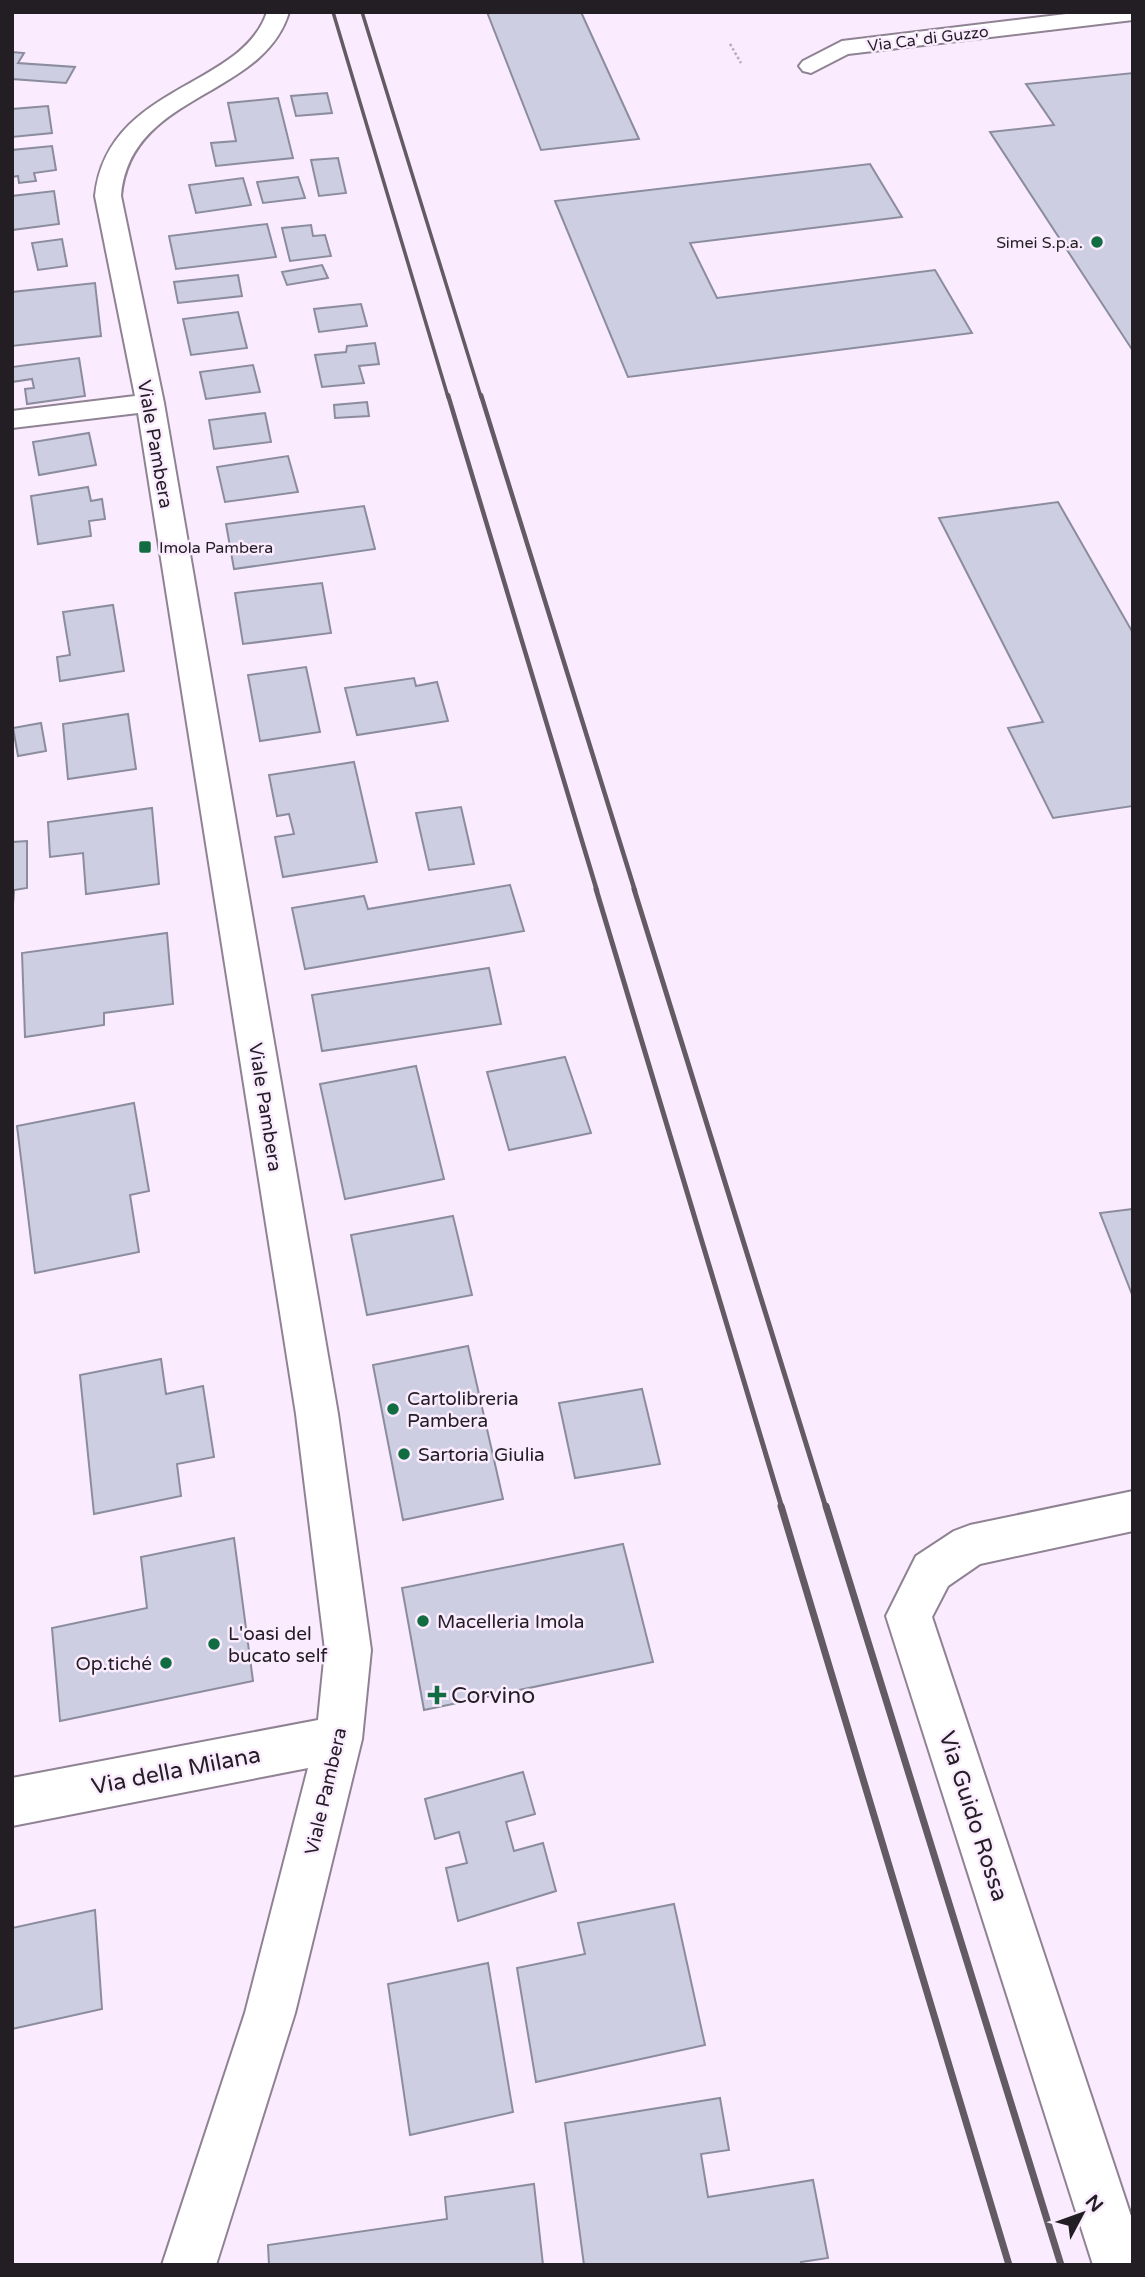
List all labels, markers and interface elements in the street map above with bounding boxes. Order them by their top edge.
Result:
street label: Via Ca' di Guzzo [867,22,990,56]
place label: Simei S.p.a. [996,233,1083,253]
marker: Simei S.p.a. [1089,234,1105,250]
street label: Viale Pambera [133,378,177,510]
place label: Imola Pambera [159,538,273,558]
marker: Imola Pambera [137,539,153,555]
street label: Viale Pambera [244,1041,286,1173]
place label: Cartolibreria Pambera [407,1388,519,1432]
marker: Cartolibreria Pambera [385,1401,401,1417]
place label: Sartoria Giulia [418,1444,545,1466]
marker: Sartoria Giulia [396,1446,412,1462]
place label: Macelleria Imola [437,1611,584,1633]
marker: Macelleria Imola [415,1613,431,1629]
place label: L'oasi del bucato self [228,1623,328,1667]
marker: L'oasi del bucato self [206,1636,222,1652]
place label: Op.tiché [76,1653,152,1675]
marker: Op.tiché [158,1655,174,1671]
place label: Corvino [451,1682,535,1710]
marker: Corvino [429,1687,445,1703]
street label: Viale Pambera [301,1725,351,1857]
street label: Via Guido Rossa [932,1728,1014,1905]
street label: Via della Milana [89,1741,263,1801]
north arrow [1047,2179,1117,2249]
text: N [1081,2191,1107,2216]

